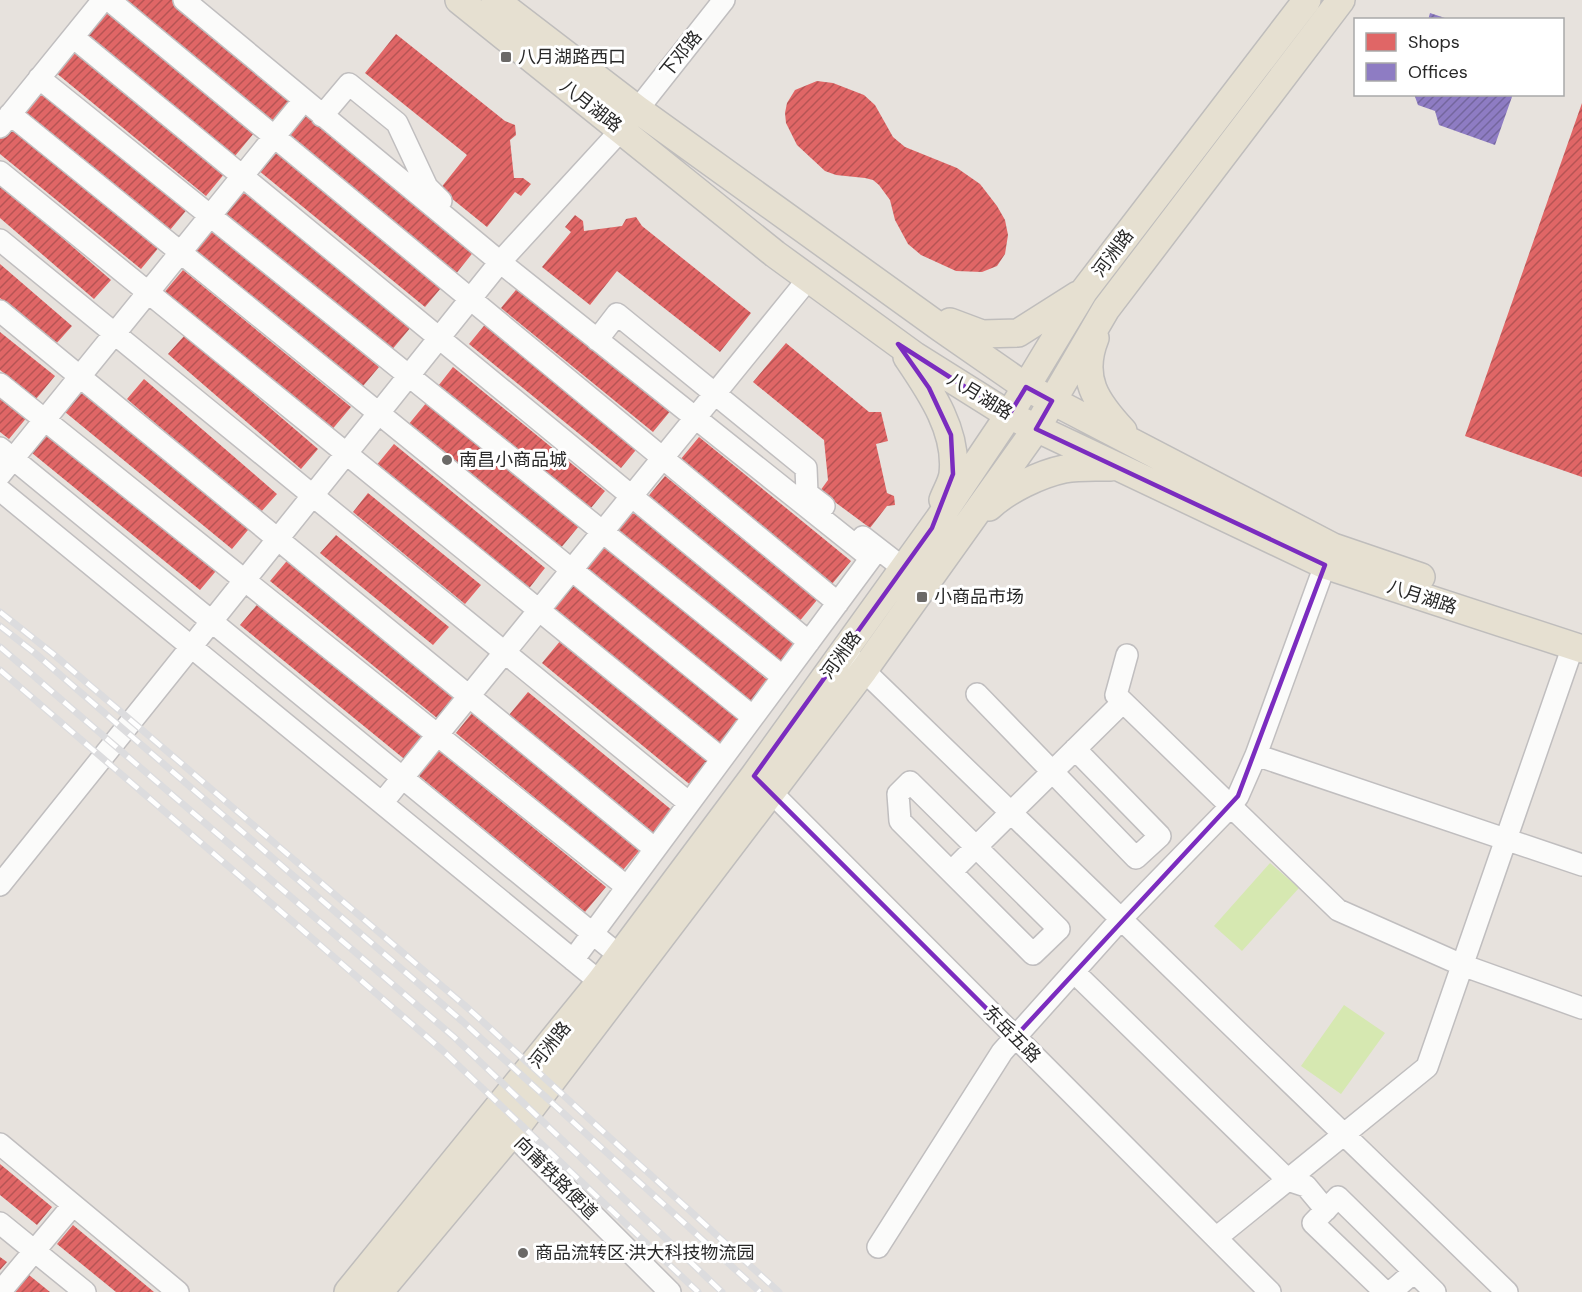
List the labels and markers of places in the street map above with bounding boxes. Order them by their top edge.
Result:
place label: 八月湖路西口 [518,45,626,69]
marker: 八月湖路西口 [499,50,513,64]
place label: 南昌小商品城 [459,448,567,472]
marker: 南昌小商品城 [440,453,454,467]
place label: 小商品市场 [934,585,1024,609]
marker: 小商品市场 [915,590,929,604]
place label: 商品流转区·洪大科技物流园 [535,1241,755,1265]
marker: 商品流转区·洪大科技物流园 [516,1246,530,1260]

